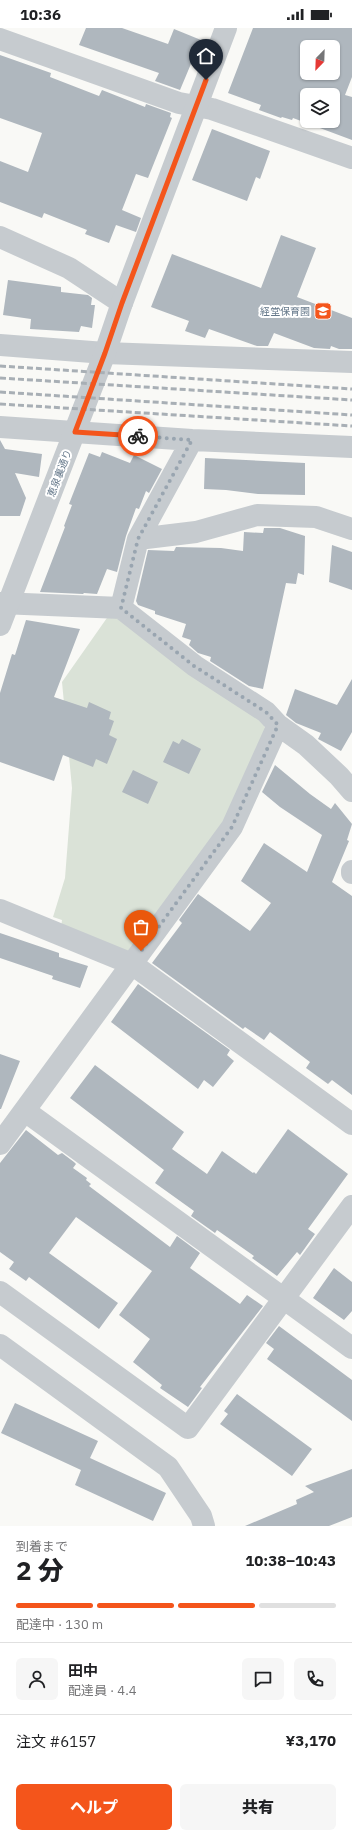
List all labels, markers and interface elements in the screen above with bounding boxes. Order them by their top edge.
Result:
text: 10:36 [20,5,61,24]
pin [189,39,223,80]
north arrow [300,40,340,80]
map controls [300,40,340,128]
icon: home [195,45,217,67]
button: layers [300,88,340,128]
school or university icon: 経堂保育園 [313,301,333,321]
place label: 経堂保育園 [260,305,310,318]
courier [118,416,158,456]
icon: bike [127,425,149,447]
street label: 恵泉裏通り [44,448,74,499]
pin [124,910,158,951]
icon: bag [130,916,152,938]
text: 到着まで [16,1538,68,1555]
text: 10:38–10:43 [245,1551,336,1570]
text: 2 分 [16,1553,64,1587]
text: 配達中 · 130 m [16,1616,103,1633]
button: person [16,1658,58,1700]
button: chat [242,1658,284,1700]
button: phone [294,1658,336,1700]
text: 田中 [68,1661,98,1680]
text: 配達員 · 4.4 [68,1682,137,1699]
text: ¥3,170 [286,1731,336,1750]
text: 注文 #6157 [16,1732,96,1751]
button: ヘルプ [16,1784,172,1830]
button: 共有 [180,1784,336,1830]

